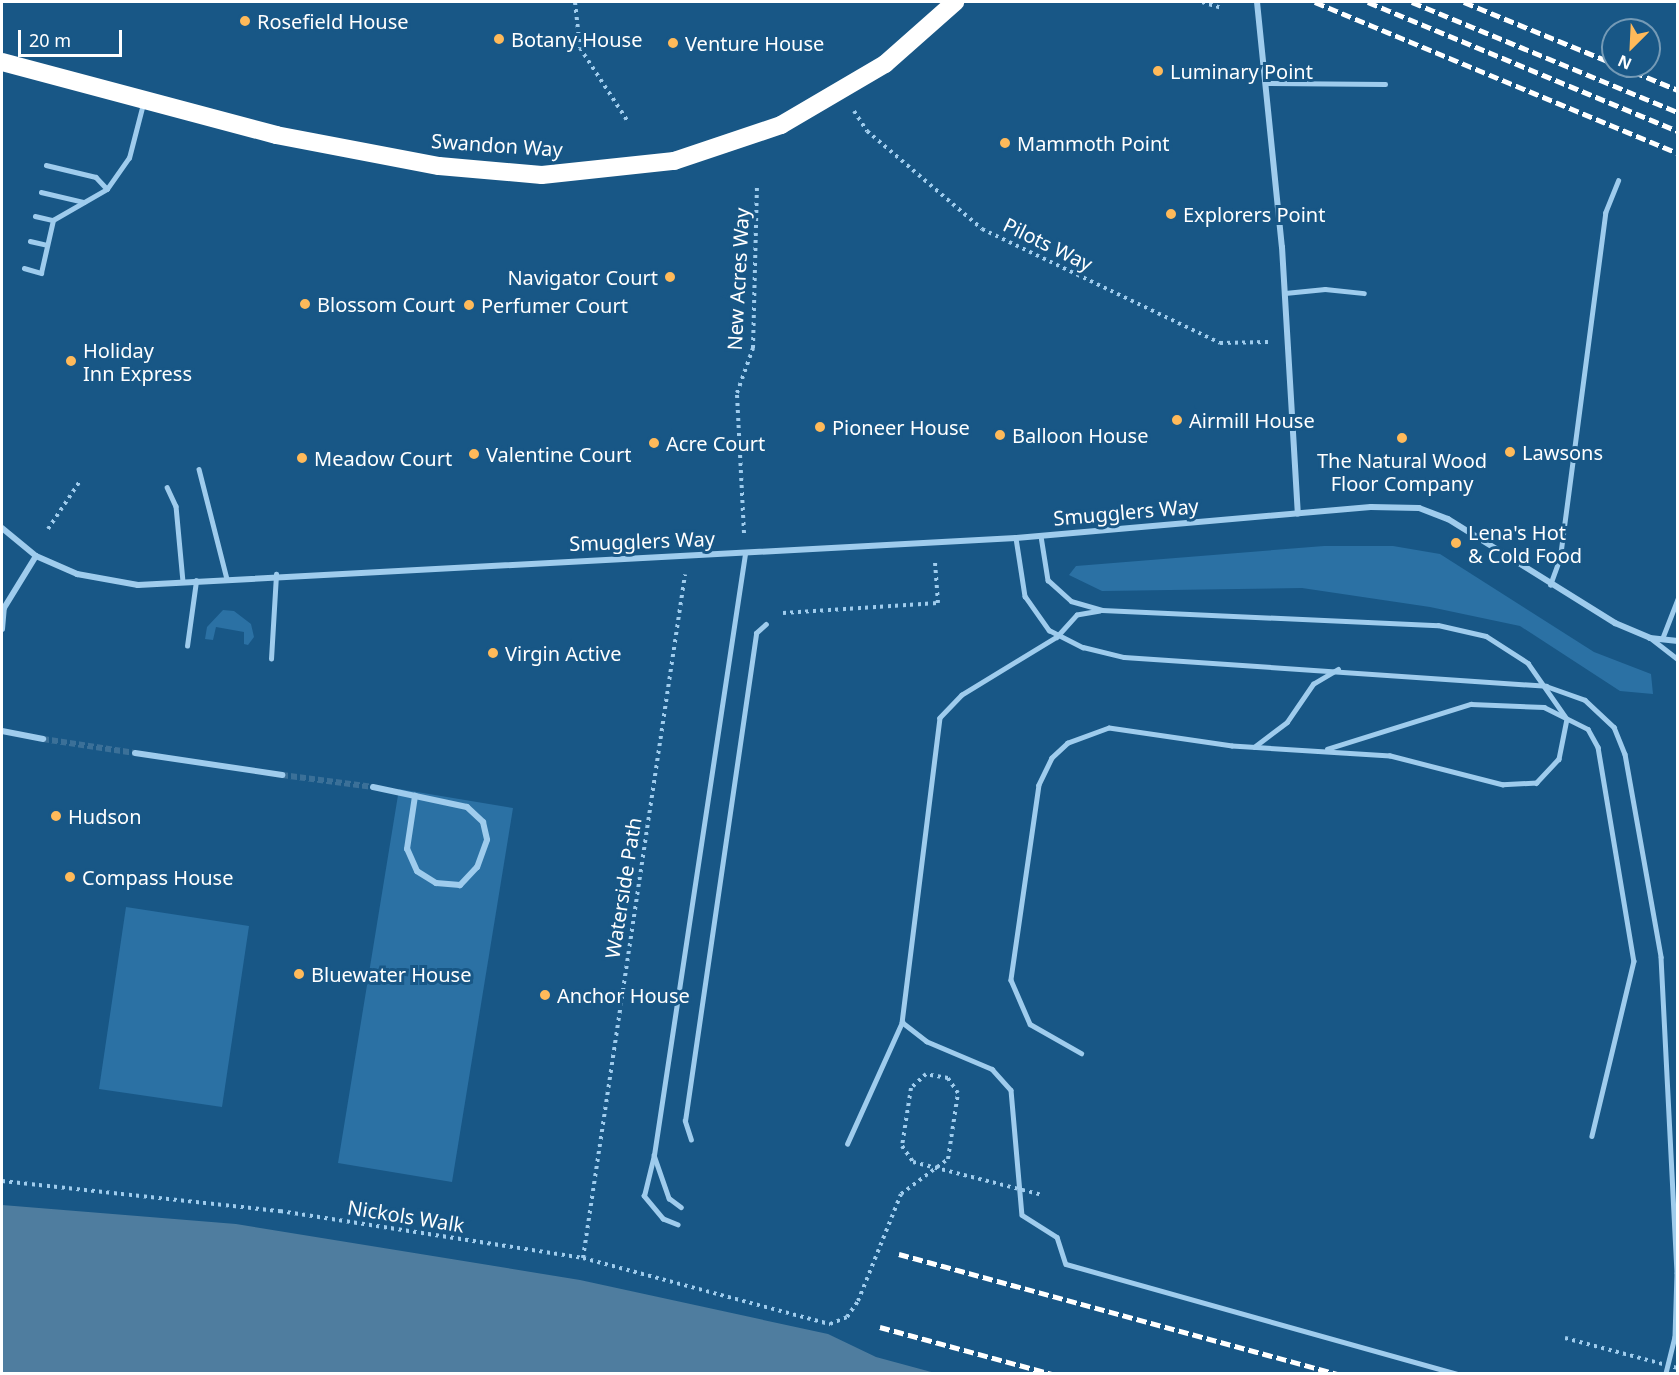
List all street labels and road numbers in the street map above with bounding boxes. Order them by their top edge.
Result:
street label: Swandon Way [430,128,564,162]
street label: New Acres Way [722,207,754,351]
street label: Pilots Way [1000,212,1096,276]
street label: Smugglers Way [1052,494,1200,530]
street label: Smugglers Way [569,526,715,556]
street label: Waterside Path [600,816,646,960]
street label: Nickols Walk [346,1195,466,1237]

